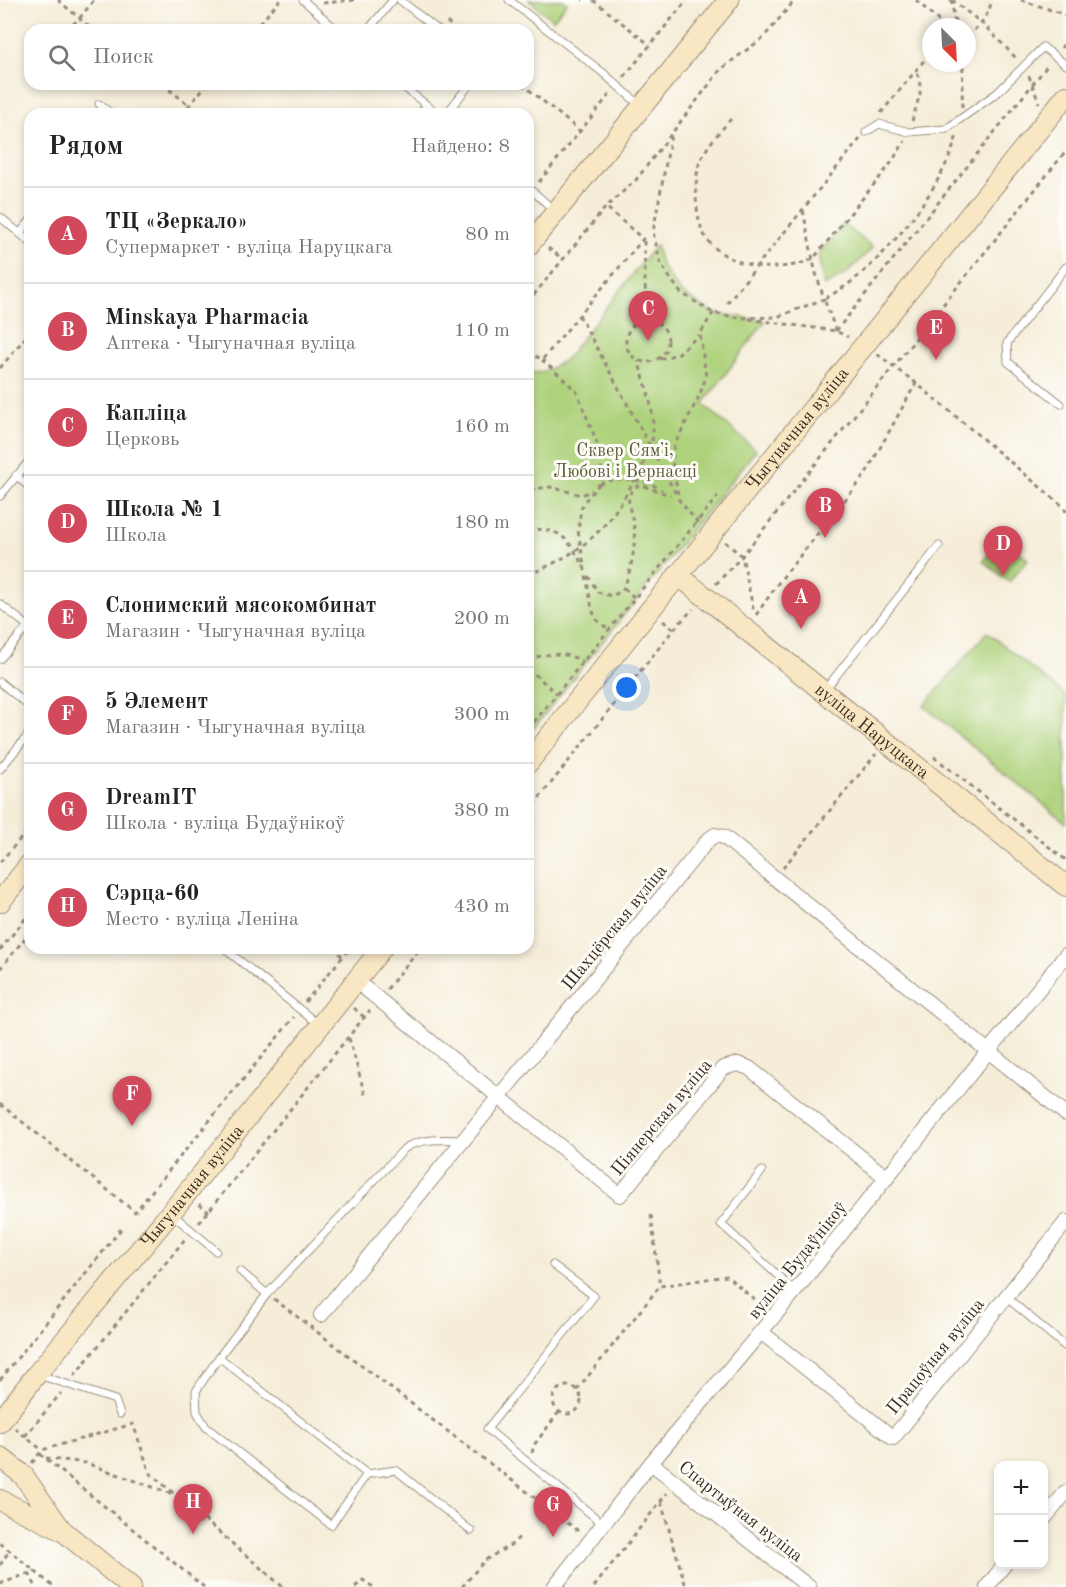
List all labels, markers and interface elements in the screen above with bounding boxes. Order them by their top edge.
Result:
north arrow [922,18,976,72]
search box [24,24,534,90]
icon: search [45,41,78,74]
text: Поиск [93,46,154,68]
text: Рядом [48,134,123,160]
text: Найдено: 8 [411,137,510,157]
text: ТЦ «Зеркало» [105,211,248,233]
text: A [60,225,75,245]
text: 80 m [465,225,510,245]
text: Супермаркет · вуліца Наруцкага [105,238,393,258]
pin: C [628,292,668,341]
text: Minskaya Pharmacia [105,307,309,329]
pin: E [916,310,956,360]
text: B [60,321,75,341]
text: 110 m [454,321,510,341]
text: Аптека · Чыгуначная вуліца [105,334,356,354]
street label: Чыгуначная вуліца [743,364,853,494]
text: Капліца [105,403,187,425]
text: C [61,417,74,437]
text: 160 m [454,417,510,437]
text: Церковь [105,430,179,450]
park label: Сквер Сямʼі, Любові і Вернасці [553,442,697,481]
pin: B [806,488,844,538]
text: Школа № 1 [105,499,223,521]
text: D [60,513,75,533]
text: 180 m [454,513,510,533]
text: Школа [105,526,167,546]
pin: D [984,526,1022,576]
pin: A [782,580,820,629]
text: Слонимский мясокомбинат [105,595,376,617]
text: E [61,609,74,629]
text: 200 m [454,609,510,629]
text: Магазин · Чыгуначная вуліца [105,622,366,642]
your location [612,673,641,702]
street label: вуліца Наруцкага [811,681,932,783]
text: 5 Элемент [105,691,208,713]
text: F [61,705,74,725]
text: 300 m [454,705,510,725]
text: Магазин · Чыгуначная вуліца [105,718,366,738]
text: DreamIT [105,787,196,809]
text: G [60,801,75,821]
text: 380 m [454,801,510,821]
text: Школа · вуліца Будаўнікоў [105,814,345,834]
street label: Шахцёрская вуліца [559,861,671,994]
text: Сэрца-60 [105,883,199,905]
text: H [59,897,76,917]
text: 430 m [454,897,510,917]
text: Место · вуліца Леніна [105,910,299,930]
street label: Піянерская вуліца [608,1056,716,1179]
pin: F [112,1076,152,1126]
street label: Чыгуначная вуліца [137,1122,247,1252]
street label: вуліца Будаўнікоў [745,1198,851,1323]
street label: Працоўная вуліца [884,1295,988,1418]
street label: Спартыўная вуліца [675,1458,806,1566]
map controls [994,1461,1048,1569]
button: + [994,1461,1048,1515]
pin: H [174,1484,212,1534]
pin: G [534,1488,572,1537]
button: − [994,1515,1048,1569]

